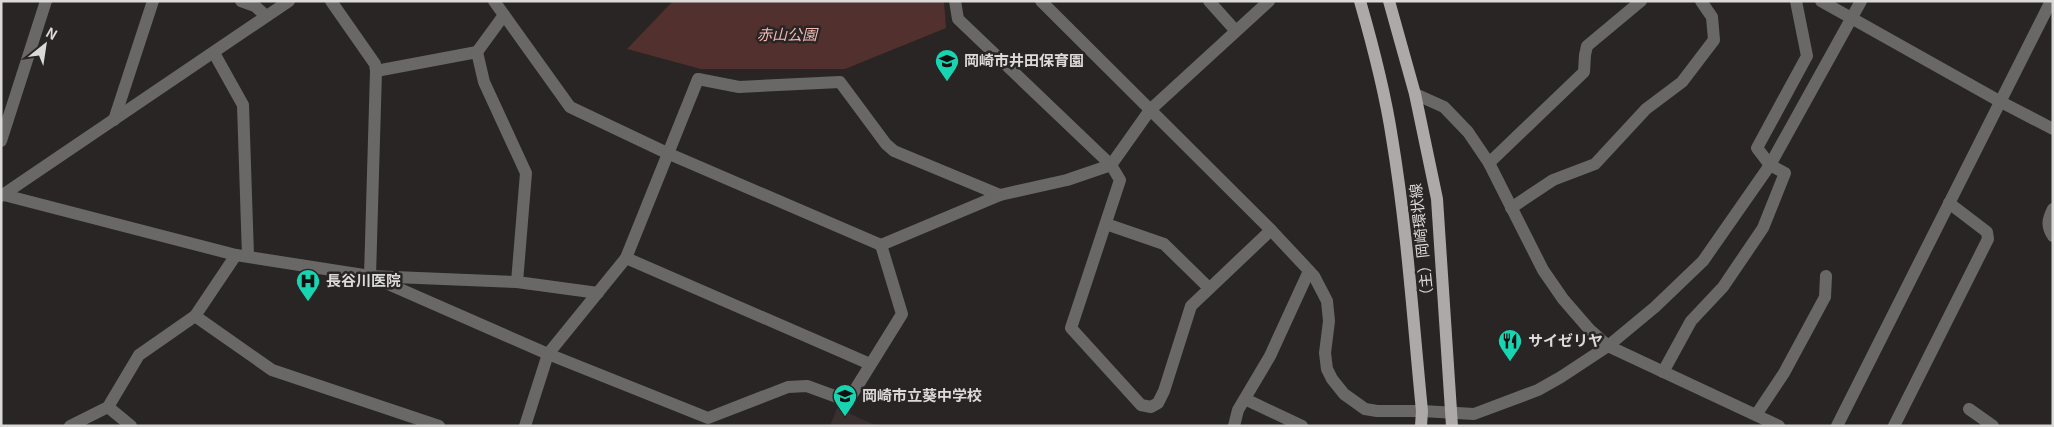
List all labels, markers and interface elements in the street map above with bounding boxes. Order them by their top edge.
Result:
north arrow [20,20,70,70]
text: N [42,22,62,44]
park label: 赤山公園 [757,23,819,44]
school or university icon: 岡崎市井田保育園 [934,48,960,82]
place label: 岡崎市井田保育園 [964,49,1084,70]
street label: （主）岡崎環状線 [1404,182,1437,304]
hospital icon: 長谷川医院 [295,268,321,302]
place label: 長谷川医院 [326,269,401,290]
restaurant icon: サイゼリヤ [1497,328,1523,362]
place label: サイゼリヤ [1528,329,1603,350]
school or university icon: 岡崎市立葵中学校 [832,383,858,417]
place label: 岡崎市立葵中学校 [862,384,982,405]

